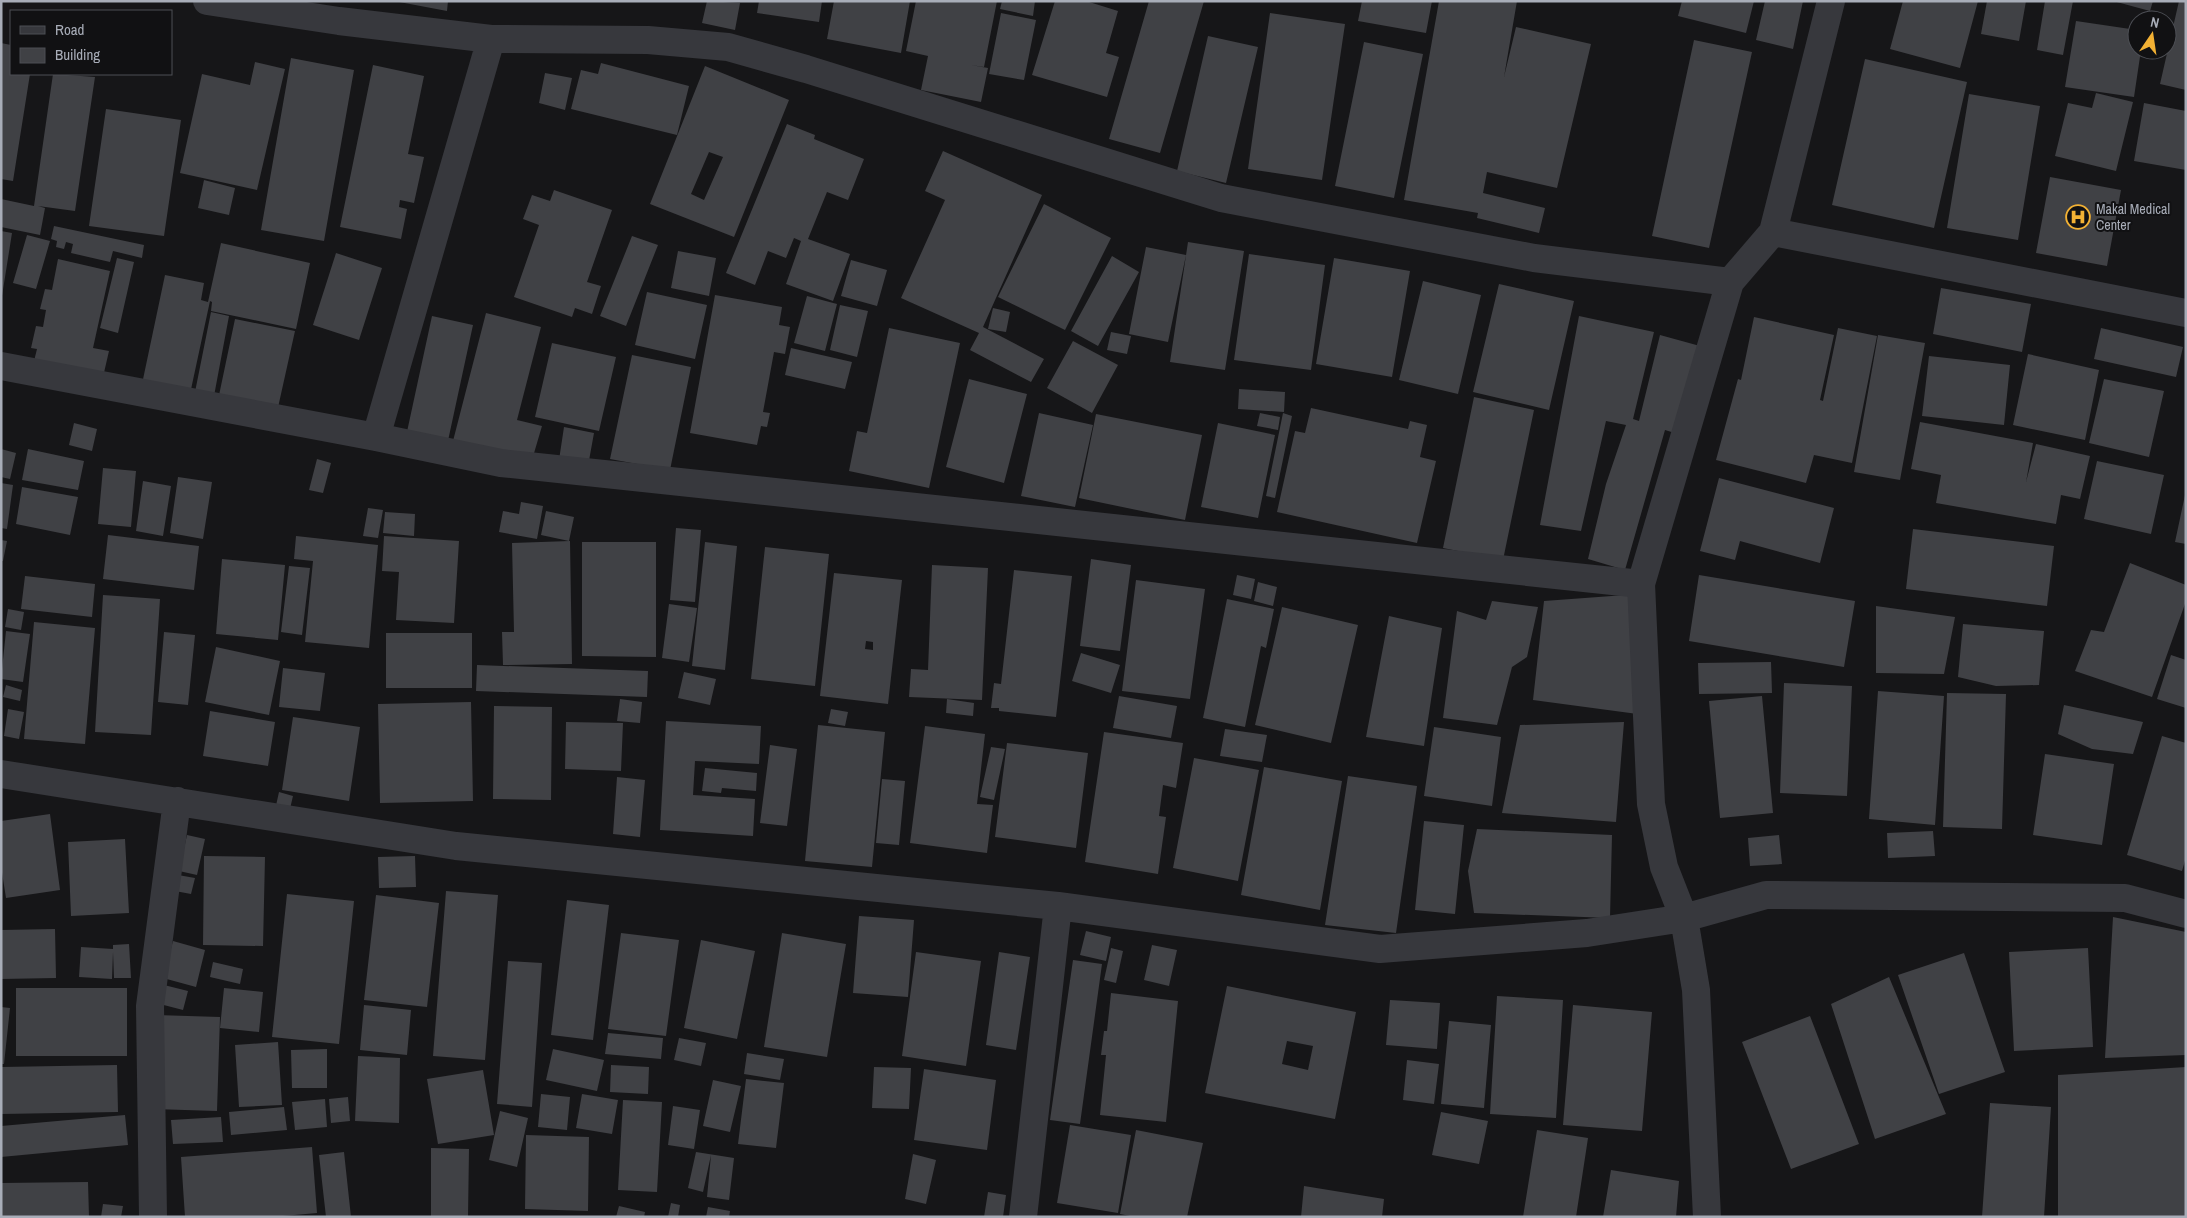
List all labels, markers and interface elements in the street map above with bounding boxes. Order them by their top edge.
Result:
legend [10,10,172,75]
north arrow [2127,10,2177,60]
text: N [2149,13,2161,32]
text: Road [55,19,84,40]
text: Building [55,44,100,65]
place label: Makal Medical Center [2096,200,2170,234]
hospital icon: Makal Medical Center [2065,204,2091,230]

